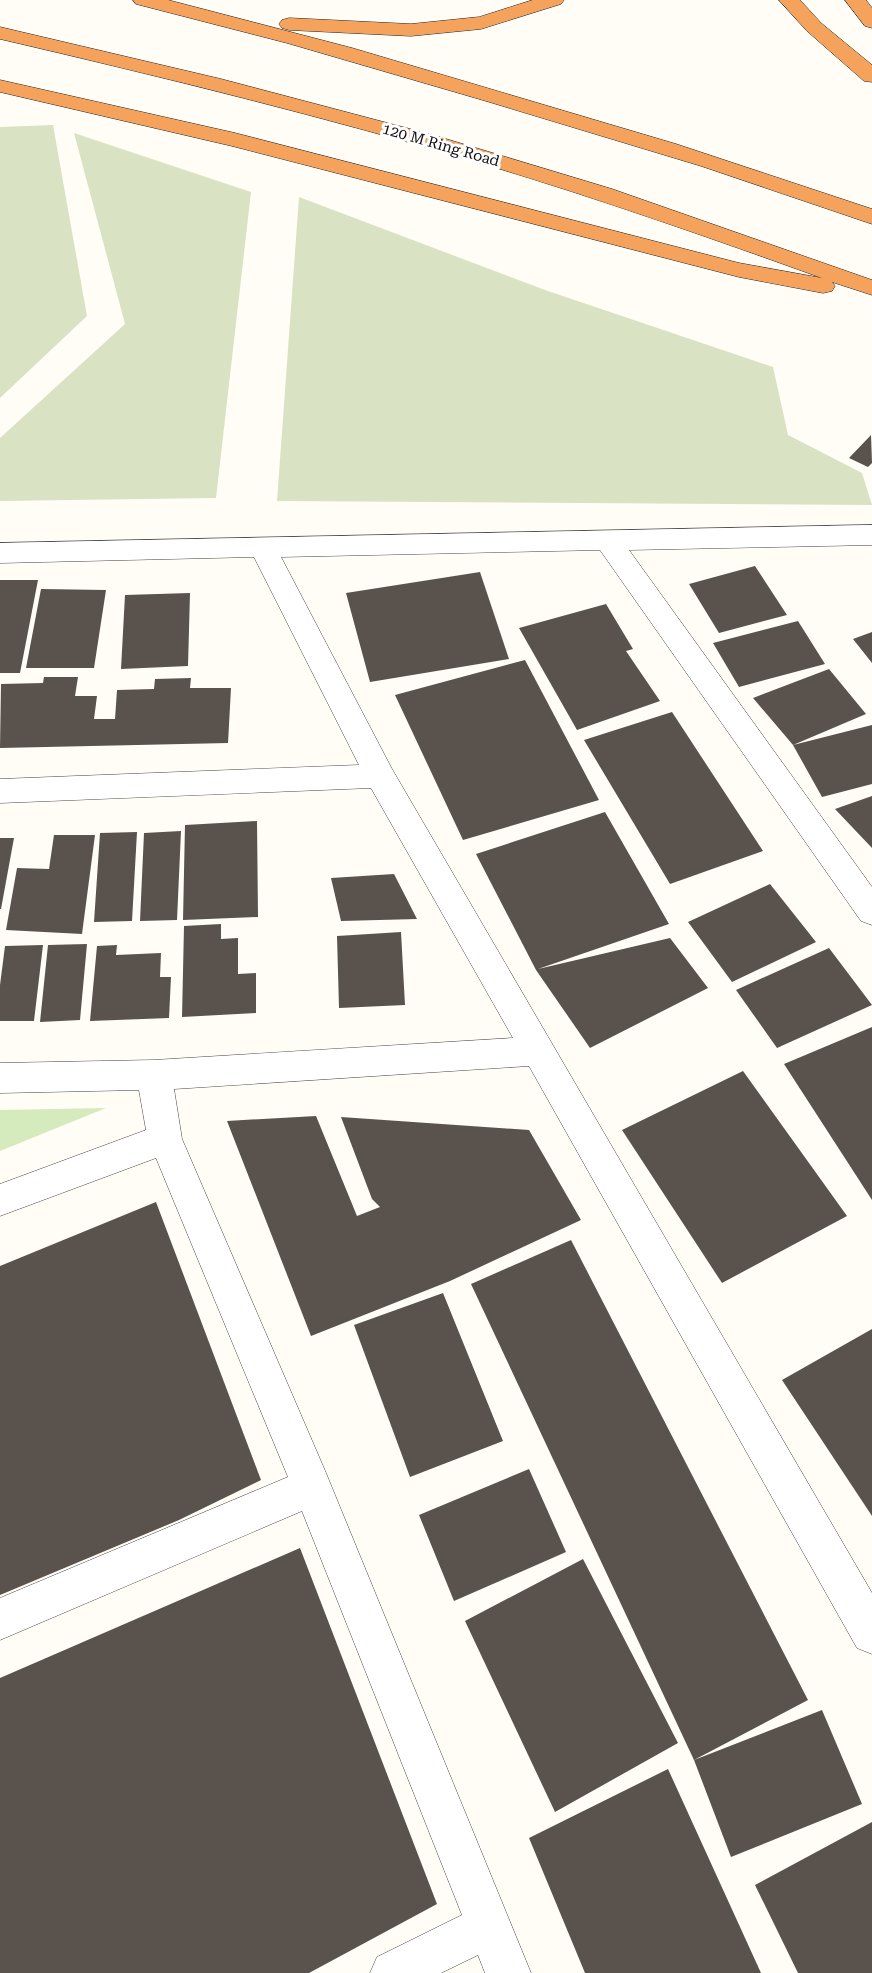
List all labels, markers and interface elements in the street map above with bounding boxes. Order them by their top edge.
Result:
street label: 120 M Ring Road [380,120,502,170]

